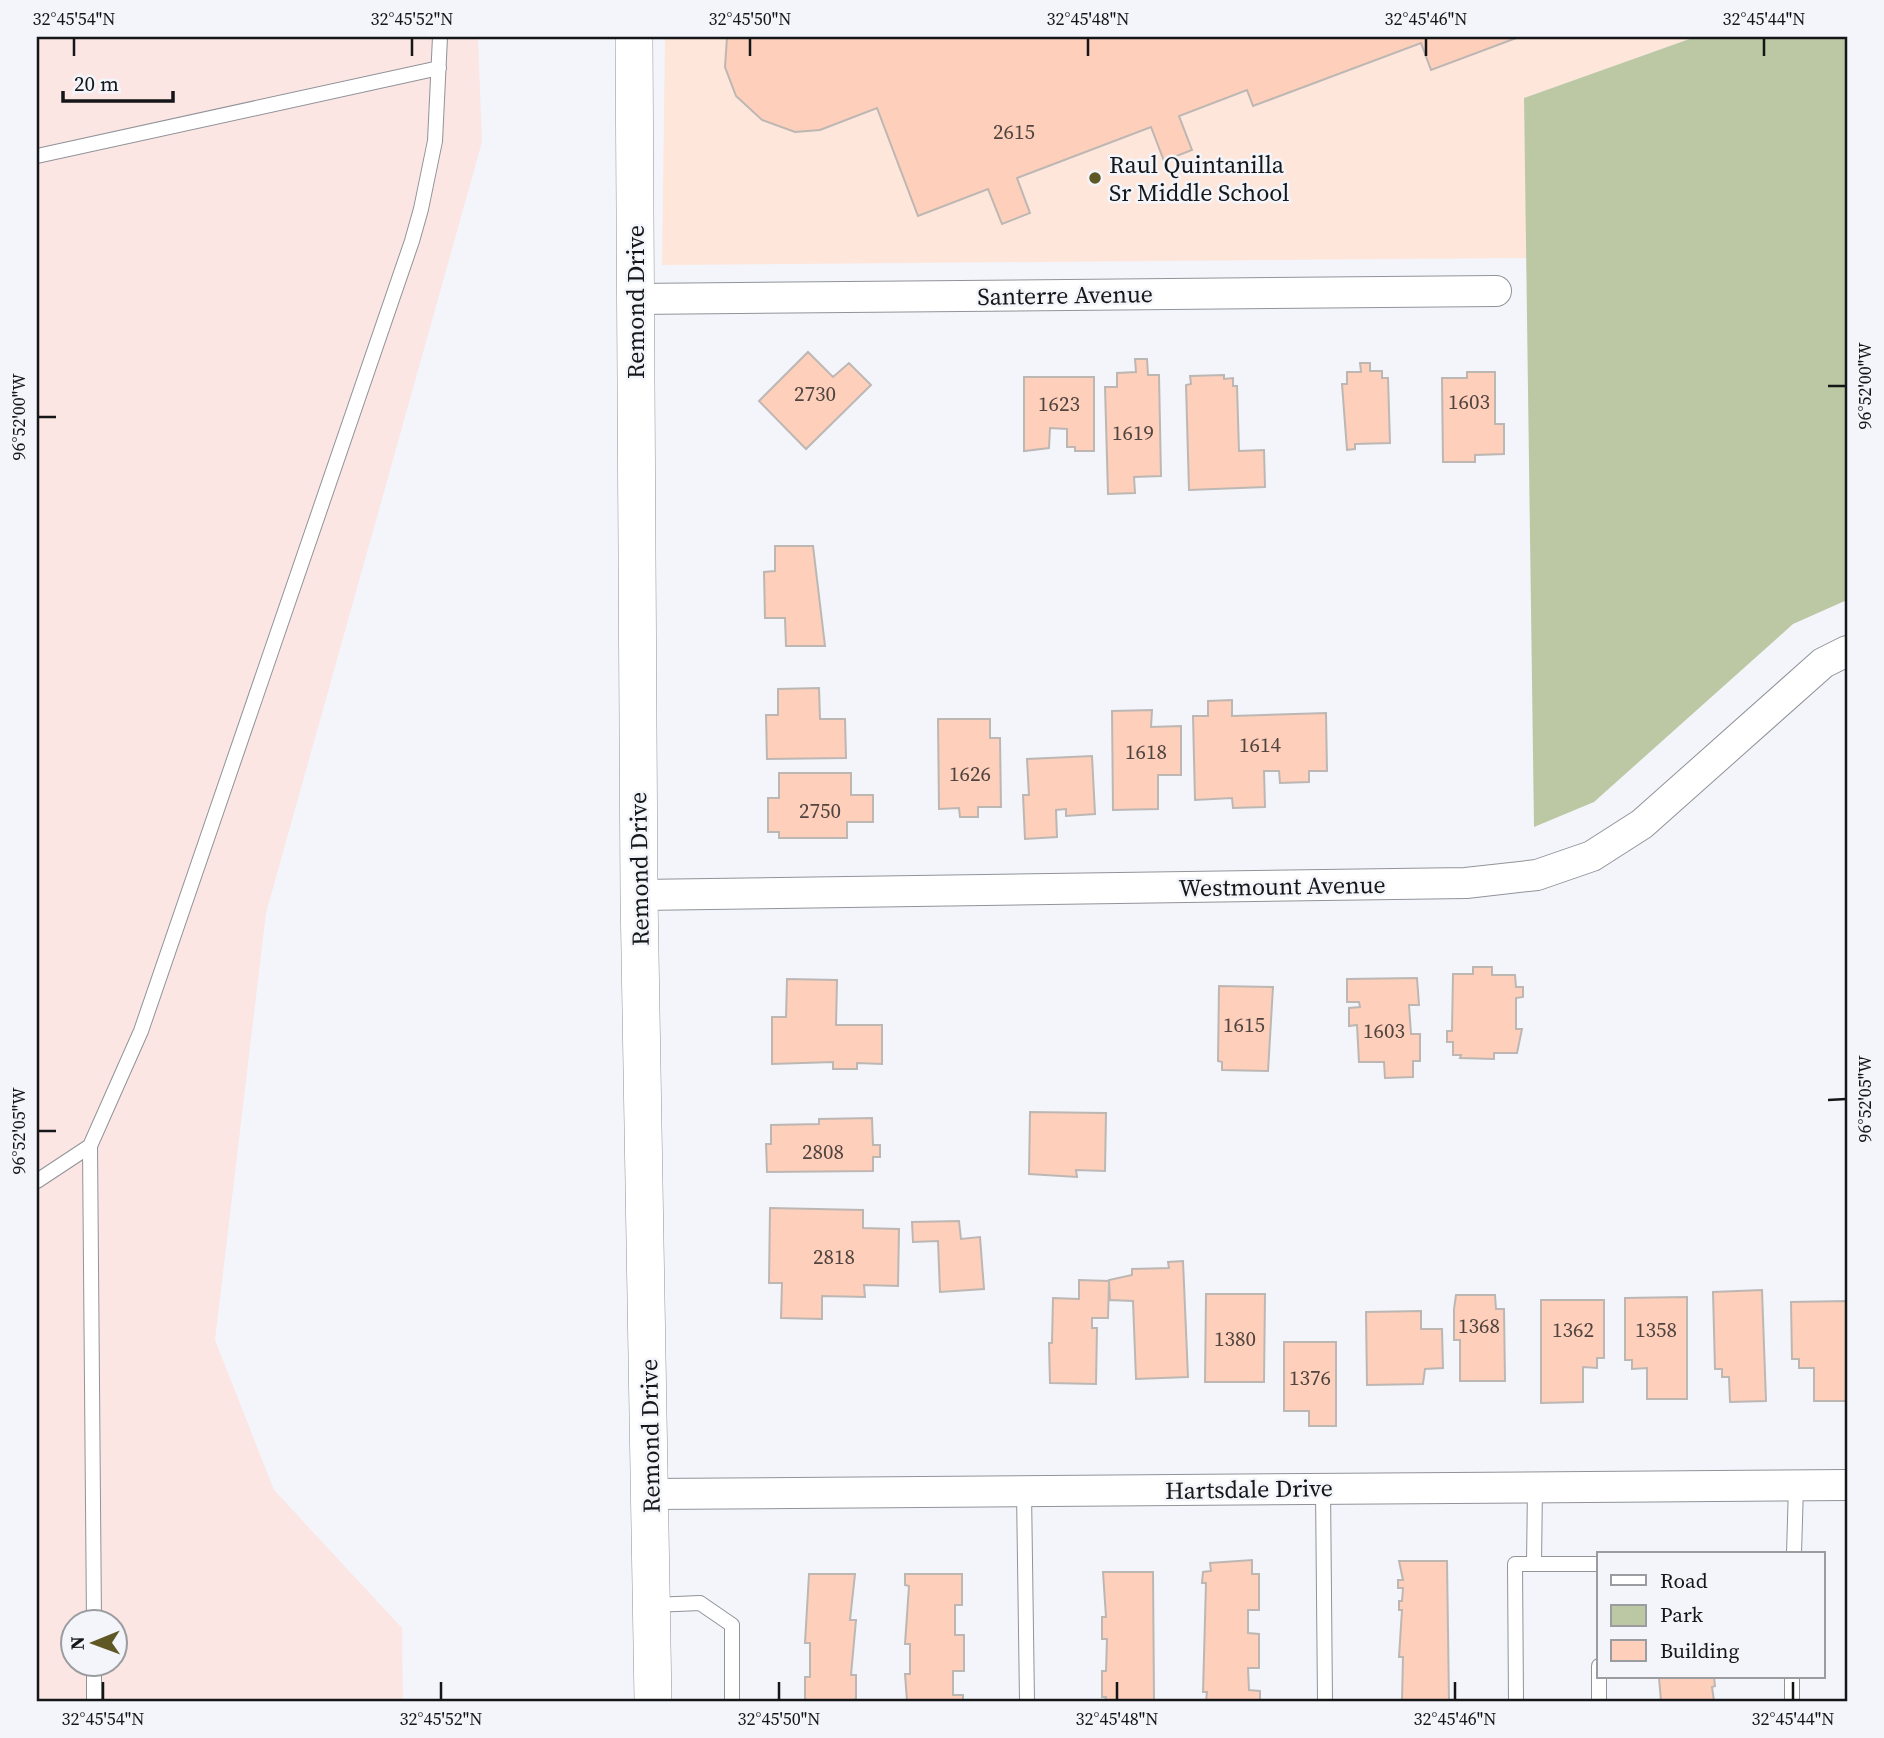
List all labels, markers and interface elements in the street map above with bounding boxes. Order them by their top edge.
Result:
text: 32°45'54"N [33,6,115,31]
text: 32°45'52"N [371,6,453,31]
text: 32°45'50"N [709,6,791,31]
text: 32°45'48"N [1047,6,1129,31]
text: 32°45'46"N [1385,6,1467,31]
text: 32°45'44"N [1723,6,1805,31]
scale bar [63,60,173,104]
text: 20 m [74,69,119,98]
house number: 2615 [993,117,1035,146]
place label: Raul Quintanilla Sr Middle School [1109,148,1289,209]
marker: Raul Quintanilla Sr Middle School [1087,170,1103,186]
street label: Remond Drive [619,225,652,379]
street label: Santerre Avenue [977,277,1153,313]
text: 96°52'00"W [1852,342,1877,429]
text: 96°52'00"W [6,373,31,460]
house number: 2730 [794,379,836,408]
house number: 1603 [1448,387,1490,416]
house number: 1623 [1038,389,1080,418]
house number: 1619 [1112,418,1154,447]
house number: 1614 [1239,730,1281,759]
house number: 1618 [1125,737,1167,766]
house number: 1626 [949,759,991,788]
street label: Remond Drive [621,792,657,946]
house number: 2750 [799,796,841,825]
street label: Westmount Avenue [1178,868,1386,904]
house number: 1615 [1223,1010,1265,1039]
house number: 1603 [1363,1016,1405,1045]
text: 96°52'05"W [1852,1055,1877,1142]
text: 96°52'05"W [6,1087,31,1174]
house number: 2808 [802,1137,844,1166]
house number: 2818 [813,1242,855,1271]
house number: 1368 [1458,1311,1500,1340]
house number: 1362 [1552,1315,1594,1344]
house number: 1358 [1635,1315,1677,1344]
house number: 1380 [1214,1324,1256,1353]
street label: Remond Drive [632,1359,668,1513]
house number: 1376 [1289,1363,1331,1392]
street label: Hartsdale Drive [1165,1471,1333,1507]
legend [1597,1552,1825,1678]
text: Road [1660,1566,1708,1595]
text: Park [1660,1600,1704,1629]
north arrow [60,1608,130,1678]
text: N [64,1636,90,1650]
text: Building [1660,1636,1739,1665]
text: 32°45'54"N [62,1706,144,1731]
text: 32°45'52"N [400,1706,482,1731]
text: 32°45'50"N [738,1706,820,1731]
text: 32°45'48"N [1076,1706,1158,1731]
text: 32°45'46"N [1414,1706,1496,1731]
text: 32°45'44"N [1752,1706,1834,1731]

